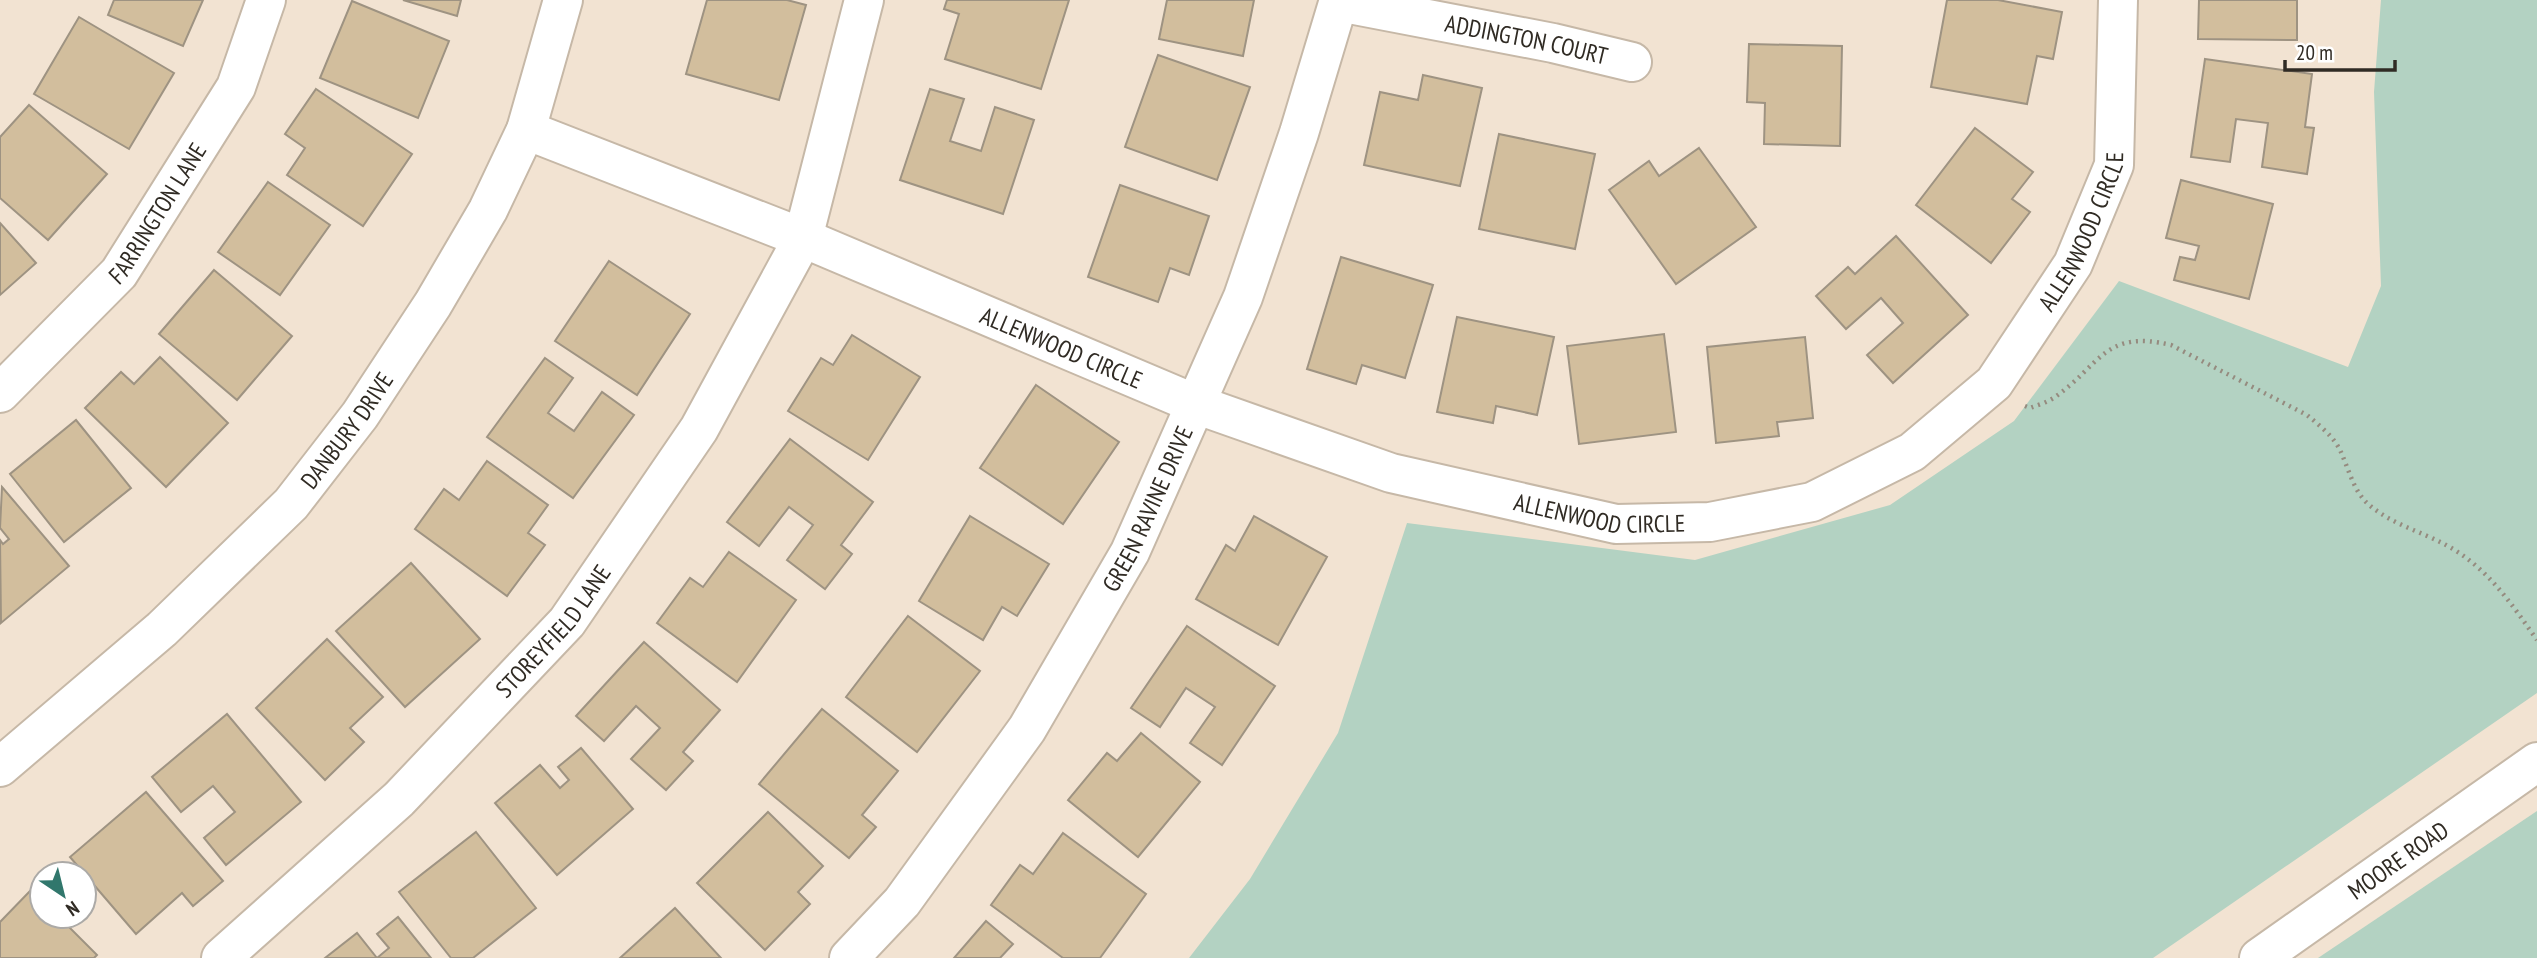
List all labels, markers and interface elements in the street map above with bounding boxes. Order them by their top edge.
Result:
street label: ADDINGTON COURT [1443,7,1611,71]
scale bar [2285,28,2395,72]
text: 20 m [2296,39,2333,66]
street label: FARRINGTON LANE [102,137,213,290]
street label: ALLENWOOD CIRCLE [2031,152,2130,317]
street label: ALLENWOOD CIRCLE [976,299,1147,395]
street label: DANBURY DRIVE [293,366,400,495]
street label: GREEN RAVINE DRIVE [1095,421,1199,597]
street label: ALLENWOOD CIRCLE [1511,486,1685,540]
street label: STOREYFIELD LANE [488,558,617,704]
street label: MOORE ROAD [2342,814,2454,906]
north arrow [28,860,98,930]
text: N [62,896,84,922]

